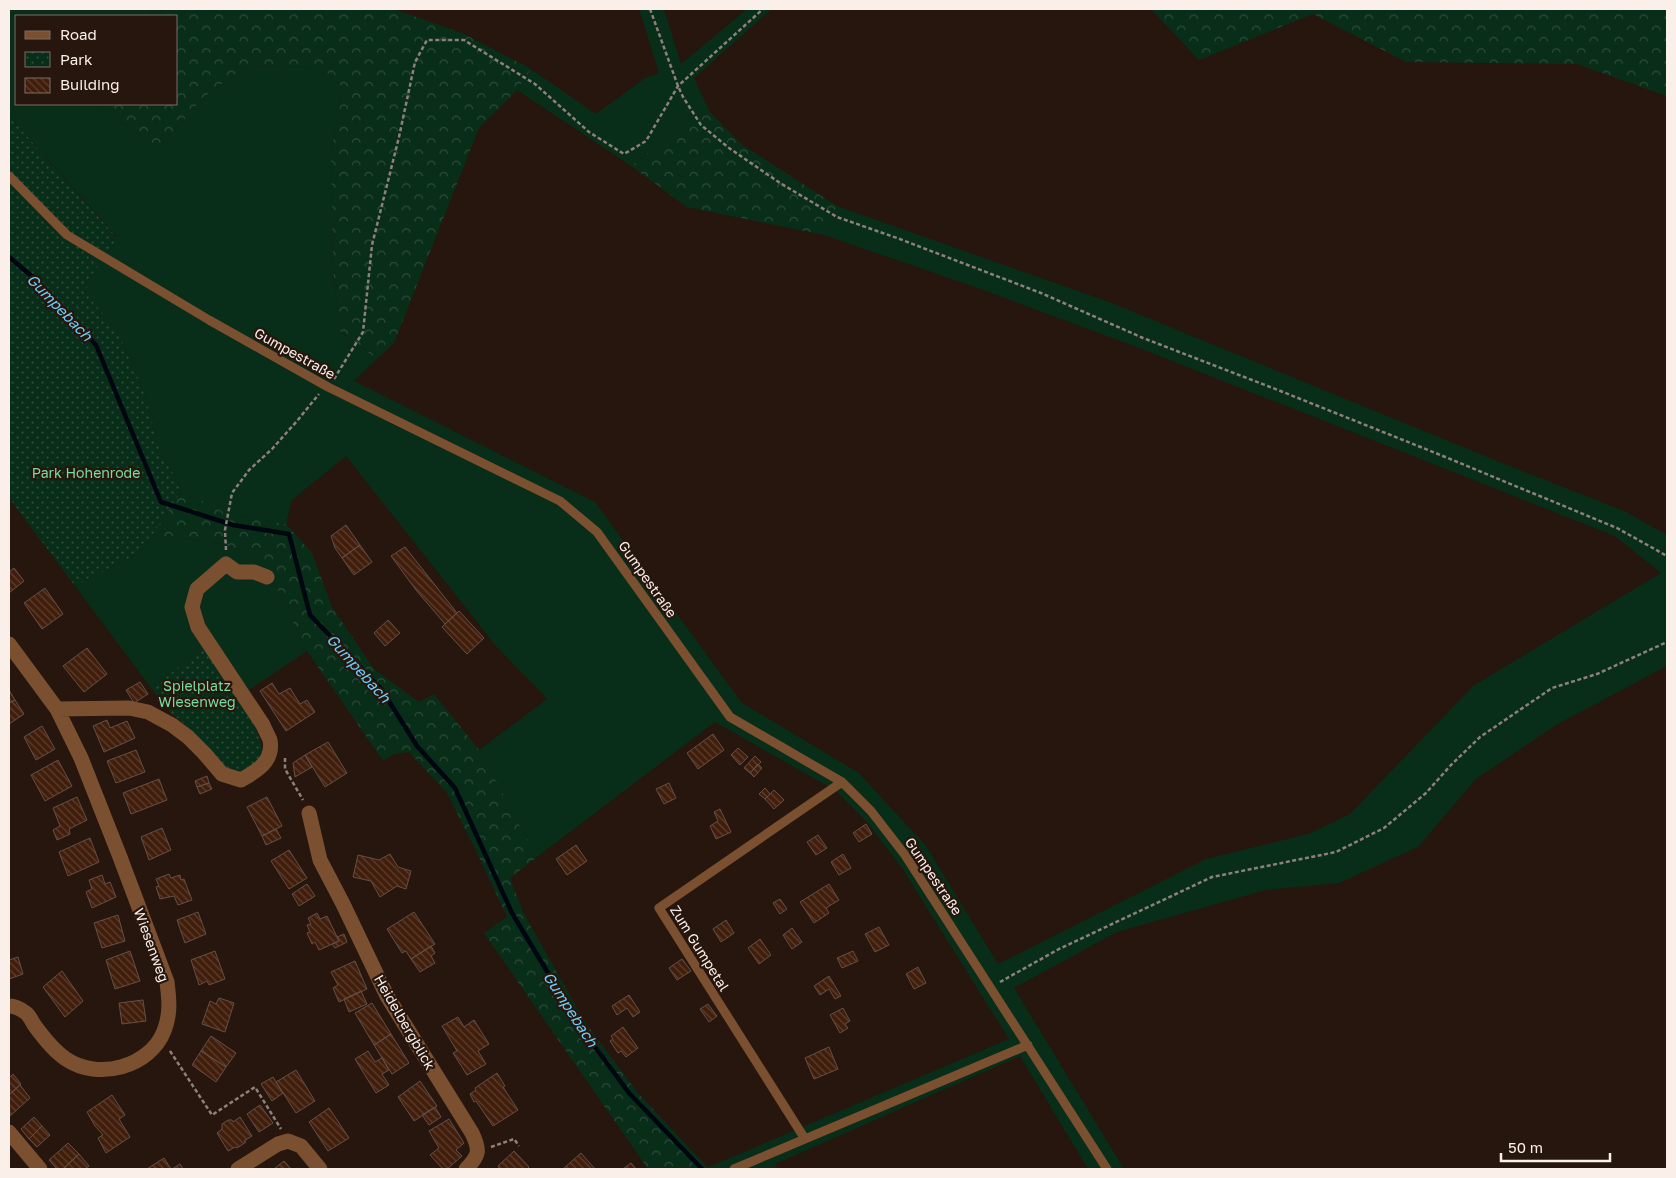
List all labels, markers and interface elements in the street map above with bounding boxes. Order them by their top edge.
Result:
legend [15,15,178,105]
text: Road [60,25,97,43]
text: Park [60,50,93,68]
text: Building [60,75,120,93]
water label: Gumpebach [24,270,97,345]
street label: Gumpestraße [252,324,338,382]
park label: Park Hohenrode [32,464,140,481]
street label: Gumpestraße [615,537,681,621]
water label: Gumpebach [324,630,395,707]
park label: Spielplatz Wiesenweg [158,677,236,710]
street label: Gumpestraße [902,834,966,918]
street label: Zum Gumpetal [667,902,733,994]
street label: Wiesenweg [131,906,173,984]
water label: Gumpebach [540,968,602,1051]
street label: Heidelbergblick [371,972,439,1073]
scale bar [1501,1130,1610,1162]
text: 50 m [1508,1138,1543,1156]

